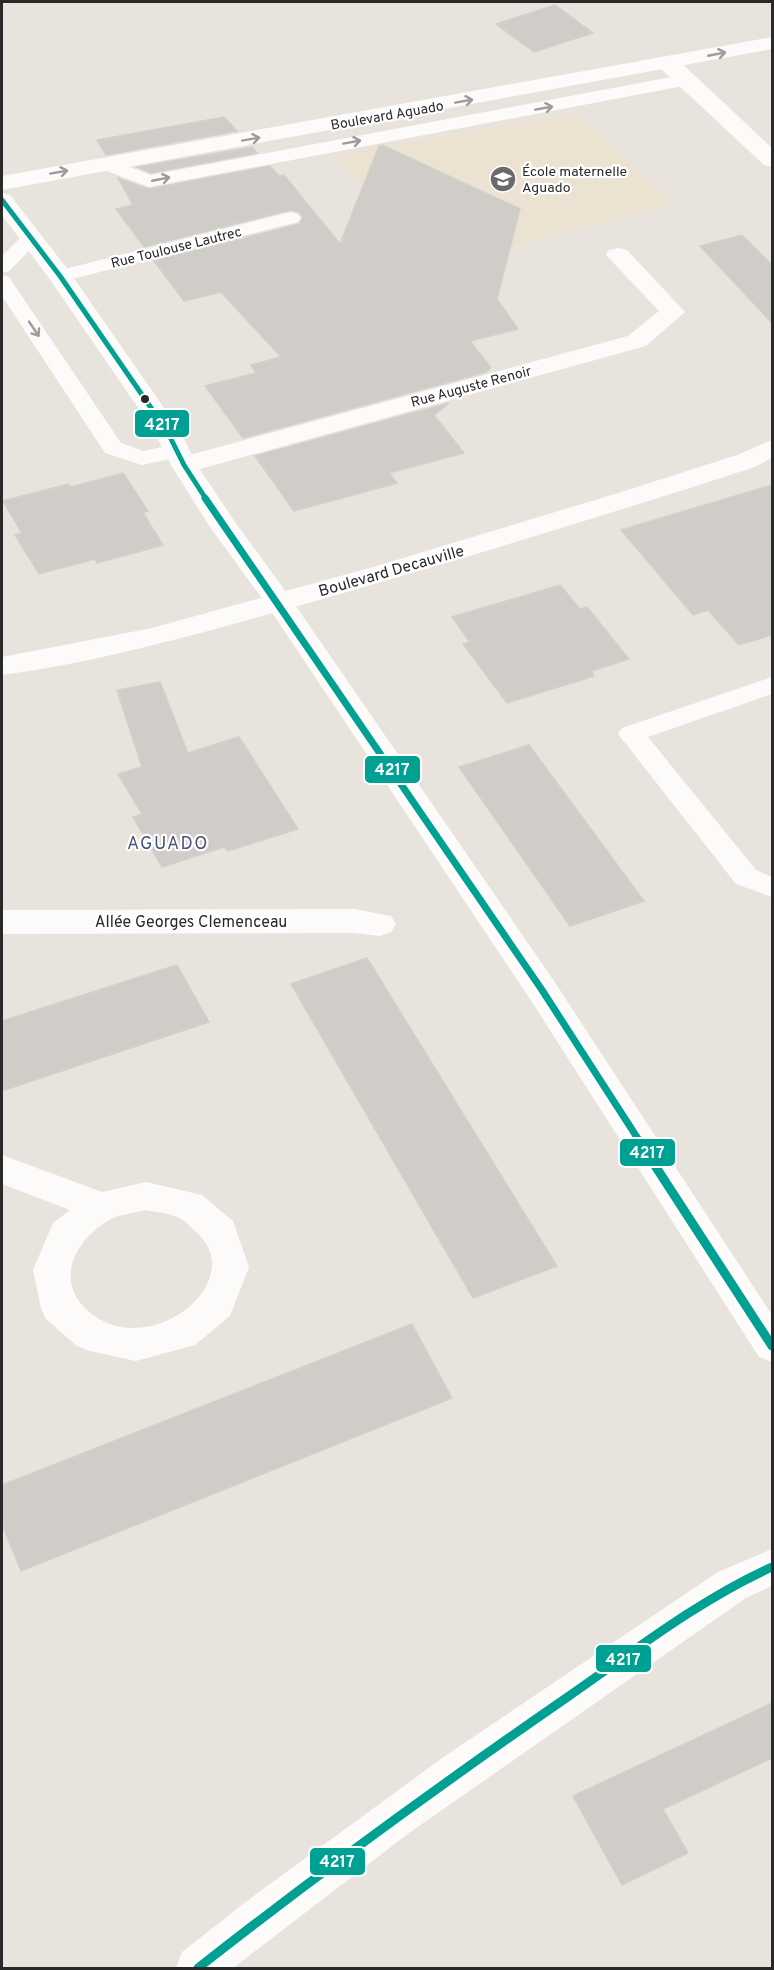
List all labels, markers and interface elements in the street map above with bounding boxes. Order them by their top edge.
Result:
one-way arrow [707,48,727,59]
one-way arrow [453,95,473,106]
street label: Boulevard Aguado [329,98,445,135]
one-way arrow [534,102,553,113]
one-way arrow [241,133,261,144]
one-way arrow [342,136,361,147]
place label: École maternelle Aguado [522,163,627,197]
school or university icon: École maternelle Aguado [488,164,518,194]
one-way arrow [49,166,68,177]
one-way arrow [150,173,170,184]
street label: Rue Toulouse Lautrec [109,224,243,273]
one-way arrow [28,321,40,337]
street label: Rue Auguste Renoir [409,363,534,412]
unlabelled marker [139,393,151,405]
line badge: 4217 [134,409,190,438]
text: 4217 [144,416,180,436]
street label: Boulevard Decauville [316,542,467,602]
line badge: 4217 [364,755,421,784]
text: 4217 [374,761,410,781]
district label: AGUADO [127,833,209,856]
street label: Allée Georges Clemenceau [95,913,287,933]
line badge: 4217 [619,1138,676,1167]
text: 4217 [629,1144,665,1164]
line badge: 4217 [595,1644,652,1673]
text: 4217 [605,1651,641,1671]
line badge: 4217 [309,1847,366,1876]
text: 4217 [319,1853,355,1873]

